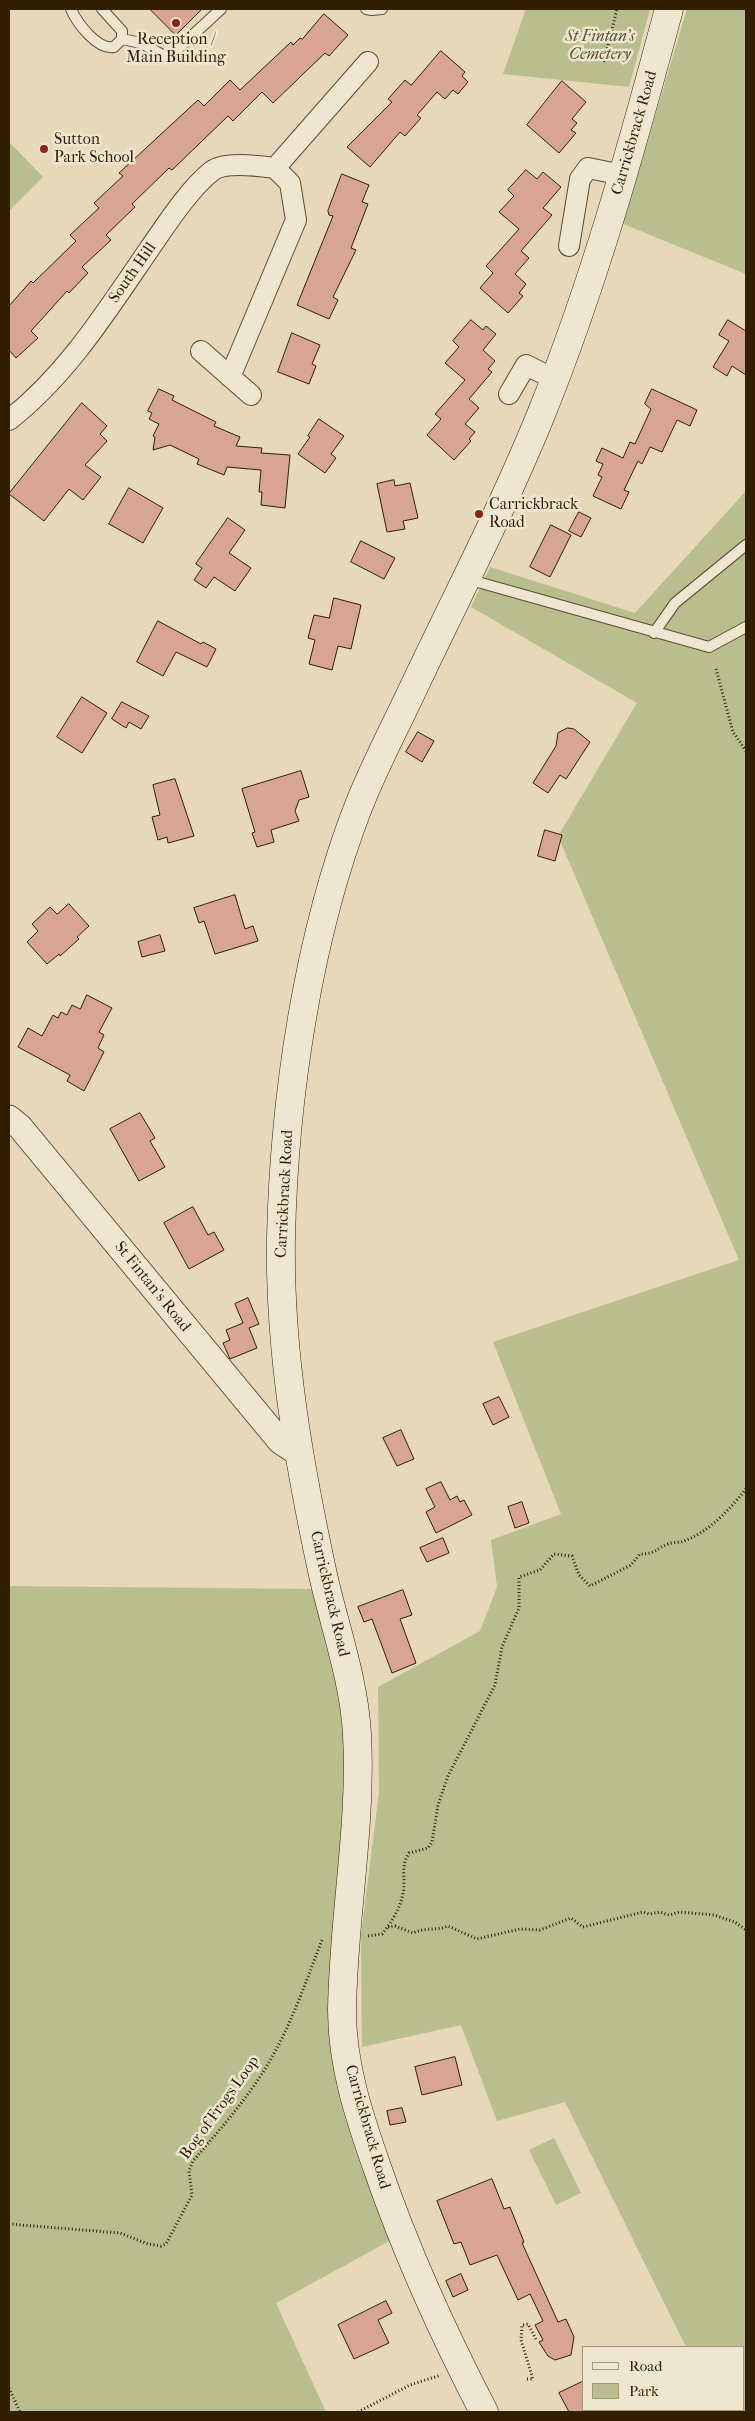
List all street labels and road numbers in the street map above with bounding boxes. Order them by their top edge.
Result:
street label: Carrickbrack Road [608,69,662,197]
street label: South Hill [105,239,161,307]
street label: Carrickbrack Road [272,1129,298,1259]
street label: St Fintan's Road [110,1238,194,1336]
street label: Carrickbrack Road [305,1529,353,1659]
street label: Bog of Frogs Loop [176,2053,264,2163]
street label: Carrickbrack Road [340,2063,394,2191]

